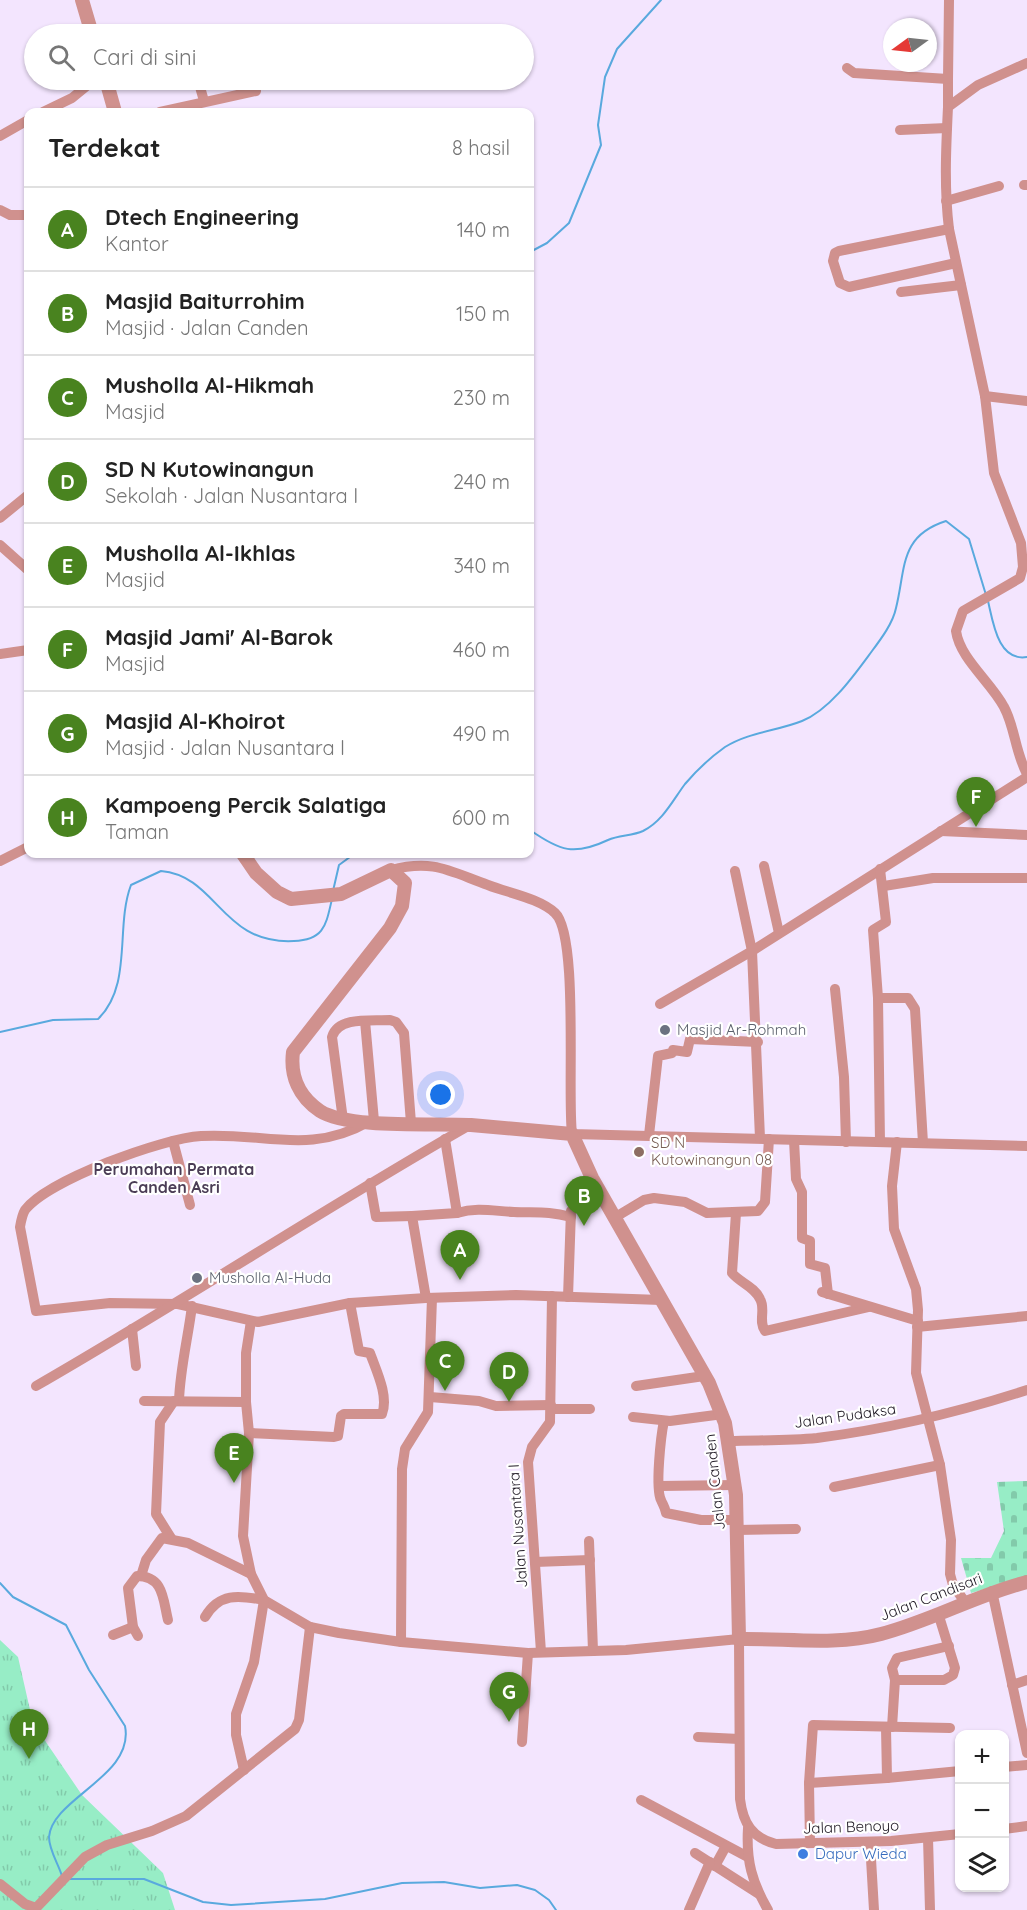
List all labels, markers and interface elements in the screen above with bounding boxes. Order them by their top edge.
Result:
north arrow [883,18,937,72]
search box [24,24,534,90]
icon: search [45,41,78,74]
text: Cari di sini [93,43,196,71]
text: Terdekat [48,131,161,164]
text: 8 hasil [452,135,510,160]
text: Dtech Engineering [105,203,299,231]
text: A [61,217,74,242]
text: 140 m [457,217,510,242]
text: Kantor [105,231,169,256]
text: Masjid Baiturrohim [105,287,305,315]
text: B [61,301,74,326]
text: 150 m [456,301,510,326]
text: Masjid · Jalan Canden [105,315,309,340]
text: Musholla Al-Hikmah [105,371,314,399]
text: C [61,385,74,410]
text: 230 m [453,385,510,410]
text: Masjid [105,399,165,424]
text: SD N Kutowinangun [105,455,314,483]
text: D [60,469,75,494]
text: 240 m [453,469,510,494]
text: Sekolah · Jalan Nusantara I [105,483,358,508]
text: Musholla Al-Ikhlas [105,539,295,567]
text: E [62,553,73,578]
text: 340 m [453,553,510,578]
text: Masjid [105,567,165,592]
text: Masjid Jami' Al-Barok [105,623,333,651]
text: F [62,637,73,662]
text: 460 m [453,637,510,662]
text: Masjid [105,651,165,676]
text: Masjid Al-Khoirot [105,707,285,735]
text: G [61,721,74,746]
text: 490 m [453,721,510,746]
text: Masjid · Jalan Nusantara I [105,735,345,760]
pin: F [956,778,996,827]
text: Kampoeng Percik Salatiga [105,791,386,819]
text: H [60,805,75,830]
text: 600 m [452,805,510,830]
text: Taman [105,819,169,844]
place label: Masjid Ar-Rohmah [677,1020,806,1039]
marker: Masjid Ar-Rohmah [658,1023,672,1037]
your location [426,1080,455,1109]
place label: SD N Kutowinangun 08 [651,1133,772,1169]
marker: SD N Kutowinangun 08 [632,1145,646,1159]
district label: Perumahan Permata Canden Asri [94,1159,254,1197]
pin: B [564,1176,604,1226]
pin: A [440,1230,480,1280]
place label: Musholla Al-Huda [209,1268,331,1287]
marker: Musholla Al-Huda [190,1271,204,1285]
pin: C [426,1342,464,1391]
pin: D [490,1352,528,1402]
street label: Jalan Pudaksa [793,1399,897,1432]
street label: Jalan Canden [700,1433,729,1531]
pin: E [214,1434,254,1483]
street label: Jalan Nusantara I [504,1463,531,1589]
street label: Jalan Candisari [877,1568,985,1625]
pin: G [490,1672,528,1722]
pin: H [9,1710,48,1759]
map controls [955,1730,1009,1892]
button: + [955,1730,1009,1784]
button: − [955,1784,1009,1838]
street label: Jalan Benoyo [802,1815,900,1838]
button: layers [955,1838,1009,1892]
place label: Dapur Wieda [815,1844,907,1863]
marker: Dapur Wieda [796,1847,810,1861]

